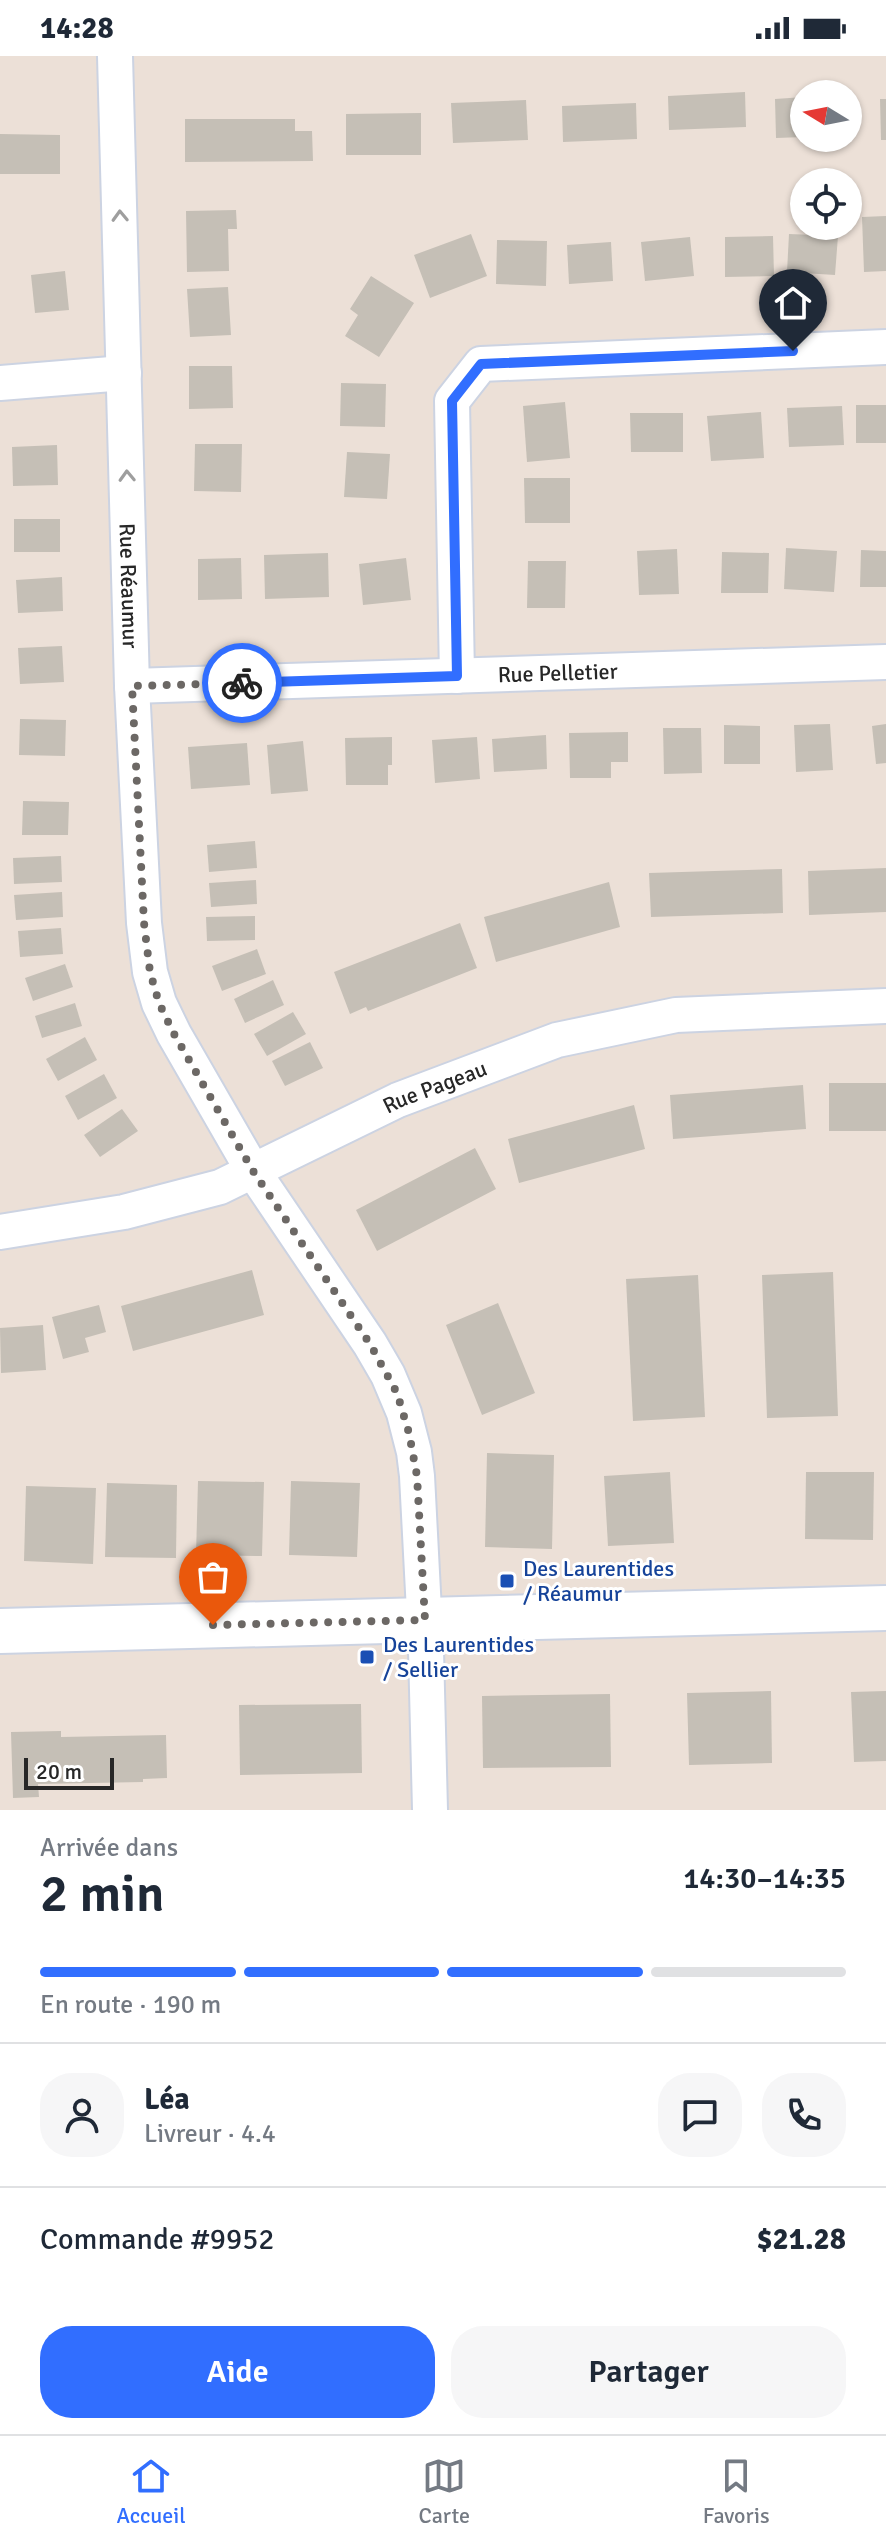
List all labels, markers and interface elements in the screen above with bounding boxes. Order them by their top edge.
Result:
text: 14:28 [40,10,114,47]
north arrow [790,80,862,152]
map controls [790,80,862,240]
button: locate [790,168,862,240]
one-way arrow [111,209,128,222]
pin [759,269,827,351]
icon: home [771,281,815,325]
one-way arrow [118,469,135,482]
street label: Rue Réaumur [114,523,144,649]
courier [202,643,282,723]
street label: Rue Pelletier [497,657,618,688]
icon: bike [220,661,264,705]
street label: Rue Pageau [378,1054,491,1119]
pin [179,1543,247,1625]
icon: bag [191,1555,235,1599]
place label: Des Laurentides / Réaumur [523,1555,674,1607]
marker: Des Laurentides / Réaumur [498,1572,516,1590]
place label: Des Laurentides / Sellier [383,1631,534,1683]
marker: Des Laurentides / Sellier [358,1648,376,1666]
scale bar [24,1754,114,1790]
text: 20 m [36,1758,82,1785]
text: Arrivée dans [40,1832,178,1864]
text: 14:30–14:35 [683,1860,846,1897]
text: 2 min [40,1862,165,1926]
text: En route · 190 m [40,1989,221,2021]
button: person [40,2073,124,2157]
button: chat [658,2073,742,2157]
button: phone [762,2073,846,2157]
text: Léa [144,2081,190,2118]
text: Livreur · 4.4 [144,2118,276,2150]
text: Commande #9952 [40,2221,275,2258]
text: $21.28 [756,2221,846,2258]
button: Aide [40,2326,435,2418]
button: Partager [451,2326,846,2418]
tab: Accueil [116,2454,186,2529]
tab: Carte [419,2454,470,2529]
tab: Favoris [703,2454,770,2529]

